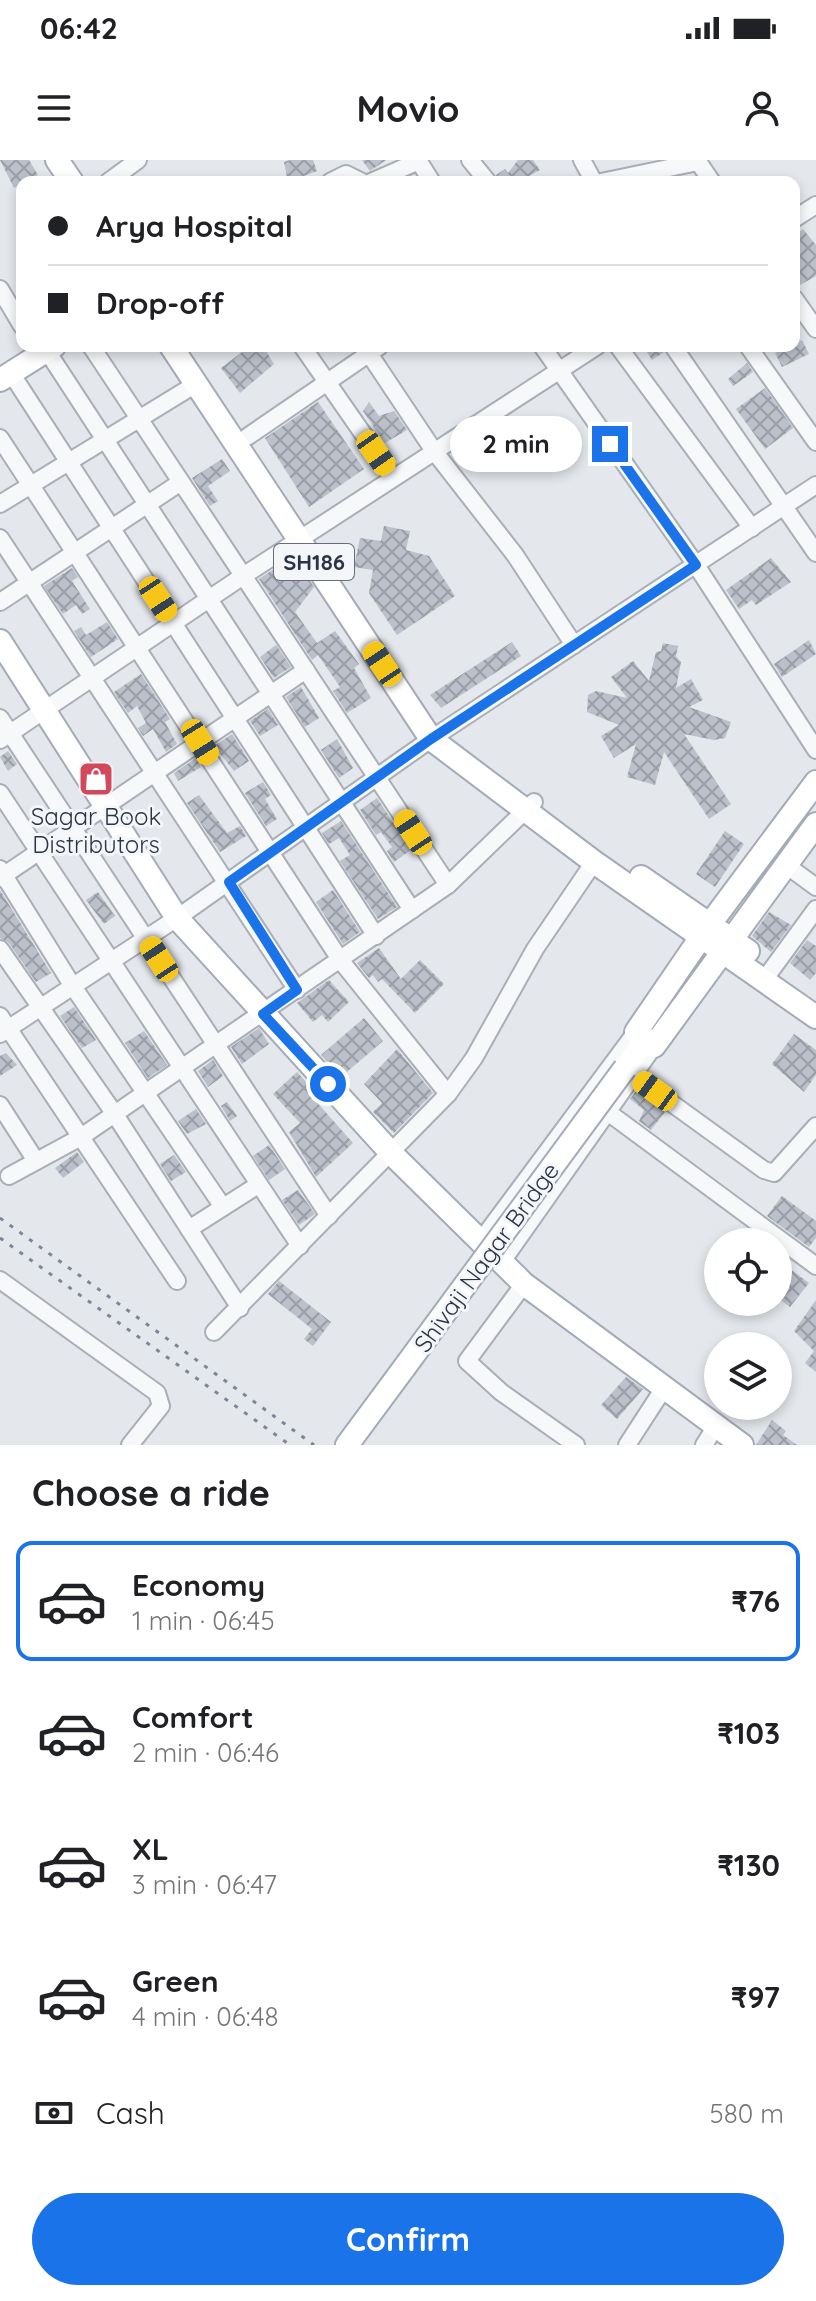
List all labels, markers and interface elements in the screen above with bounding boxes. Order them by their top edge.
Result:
text: 06:42 [40,9,118,47]
icon: menu [32,86,76,130]
text: Movio [357,86,459,131]
icon: person [740,86,784,130]
text: Arya Hospital [96,207,293,245]
text: Drop-off [96,284,224,322]
callout: 2 min [450,416,582,472]
car [352,426,400,480]
route end [592,426,628,462]
text: 2 min [482,427,550,460]
road number: SH186 [274,544,354,580]
car [135,572,181,626]
car [359,637,405,691]
car [177,715,223,769]
shop icon: Sagar Book Distributors [77,760,115,798]
place label: Sagar Book Distributors [31,801,161,859]
car [390,805,436,859]
car [136,932,182,986]
route start [310,1066,346,1102]
car [629,1067,681,1115]
street label: Shivaji Nagar Bridge [407,1156,565,1358]
map controls [704,1228,792,1420]
button: locate [704,1228,792,1316]
button: layers [704,1332,792,1420]
text: Choose a ride [32,1470,270,1515]
icon: car [36,1565,108,1637]
text: Economy [132,1566,265,1604]
text: ₹76 [731,1582,780,1620]
text: 1 min · 06:45 [132,1604,275,1637]
icon: car [36,1697,108,1769]
text: Comfort [132,1698,253,1736]
text: ₹103 [717,1714,780,1752]
text: 2 min · 06:46 [132,1736,279,1769]
icon: car [36,1829,108,1901]
text: XL [132,1830,169,1868]
text: ₹130 [717,1846,780,1884]
text: 3 min · 06:47 [132,1868,277,1901]
icon: car [36,1961,108,2033]
text: Green [132,1962,219,2000]
text: ₹97 [731,1978,780,2016]
text: 4 min · 06:48 [132,2000,278,2033]
icon: cash [32,2091,76,2135]
text: Cash [96,2094,165,2132]
text: 580 m [710,2097,784,2130]
button: Confirm [32,2193,784,2285]

